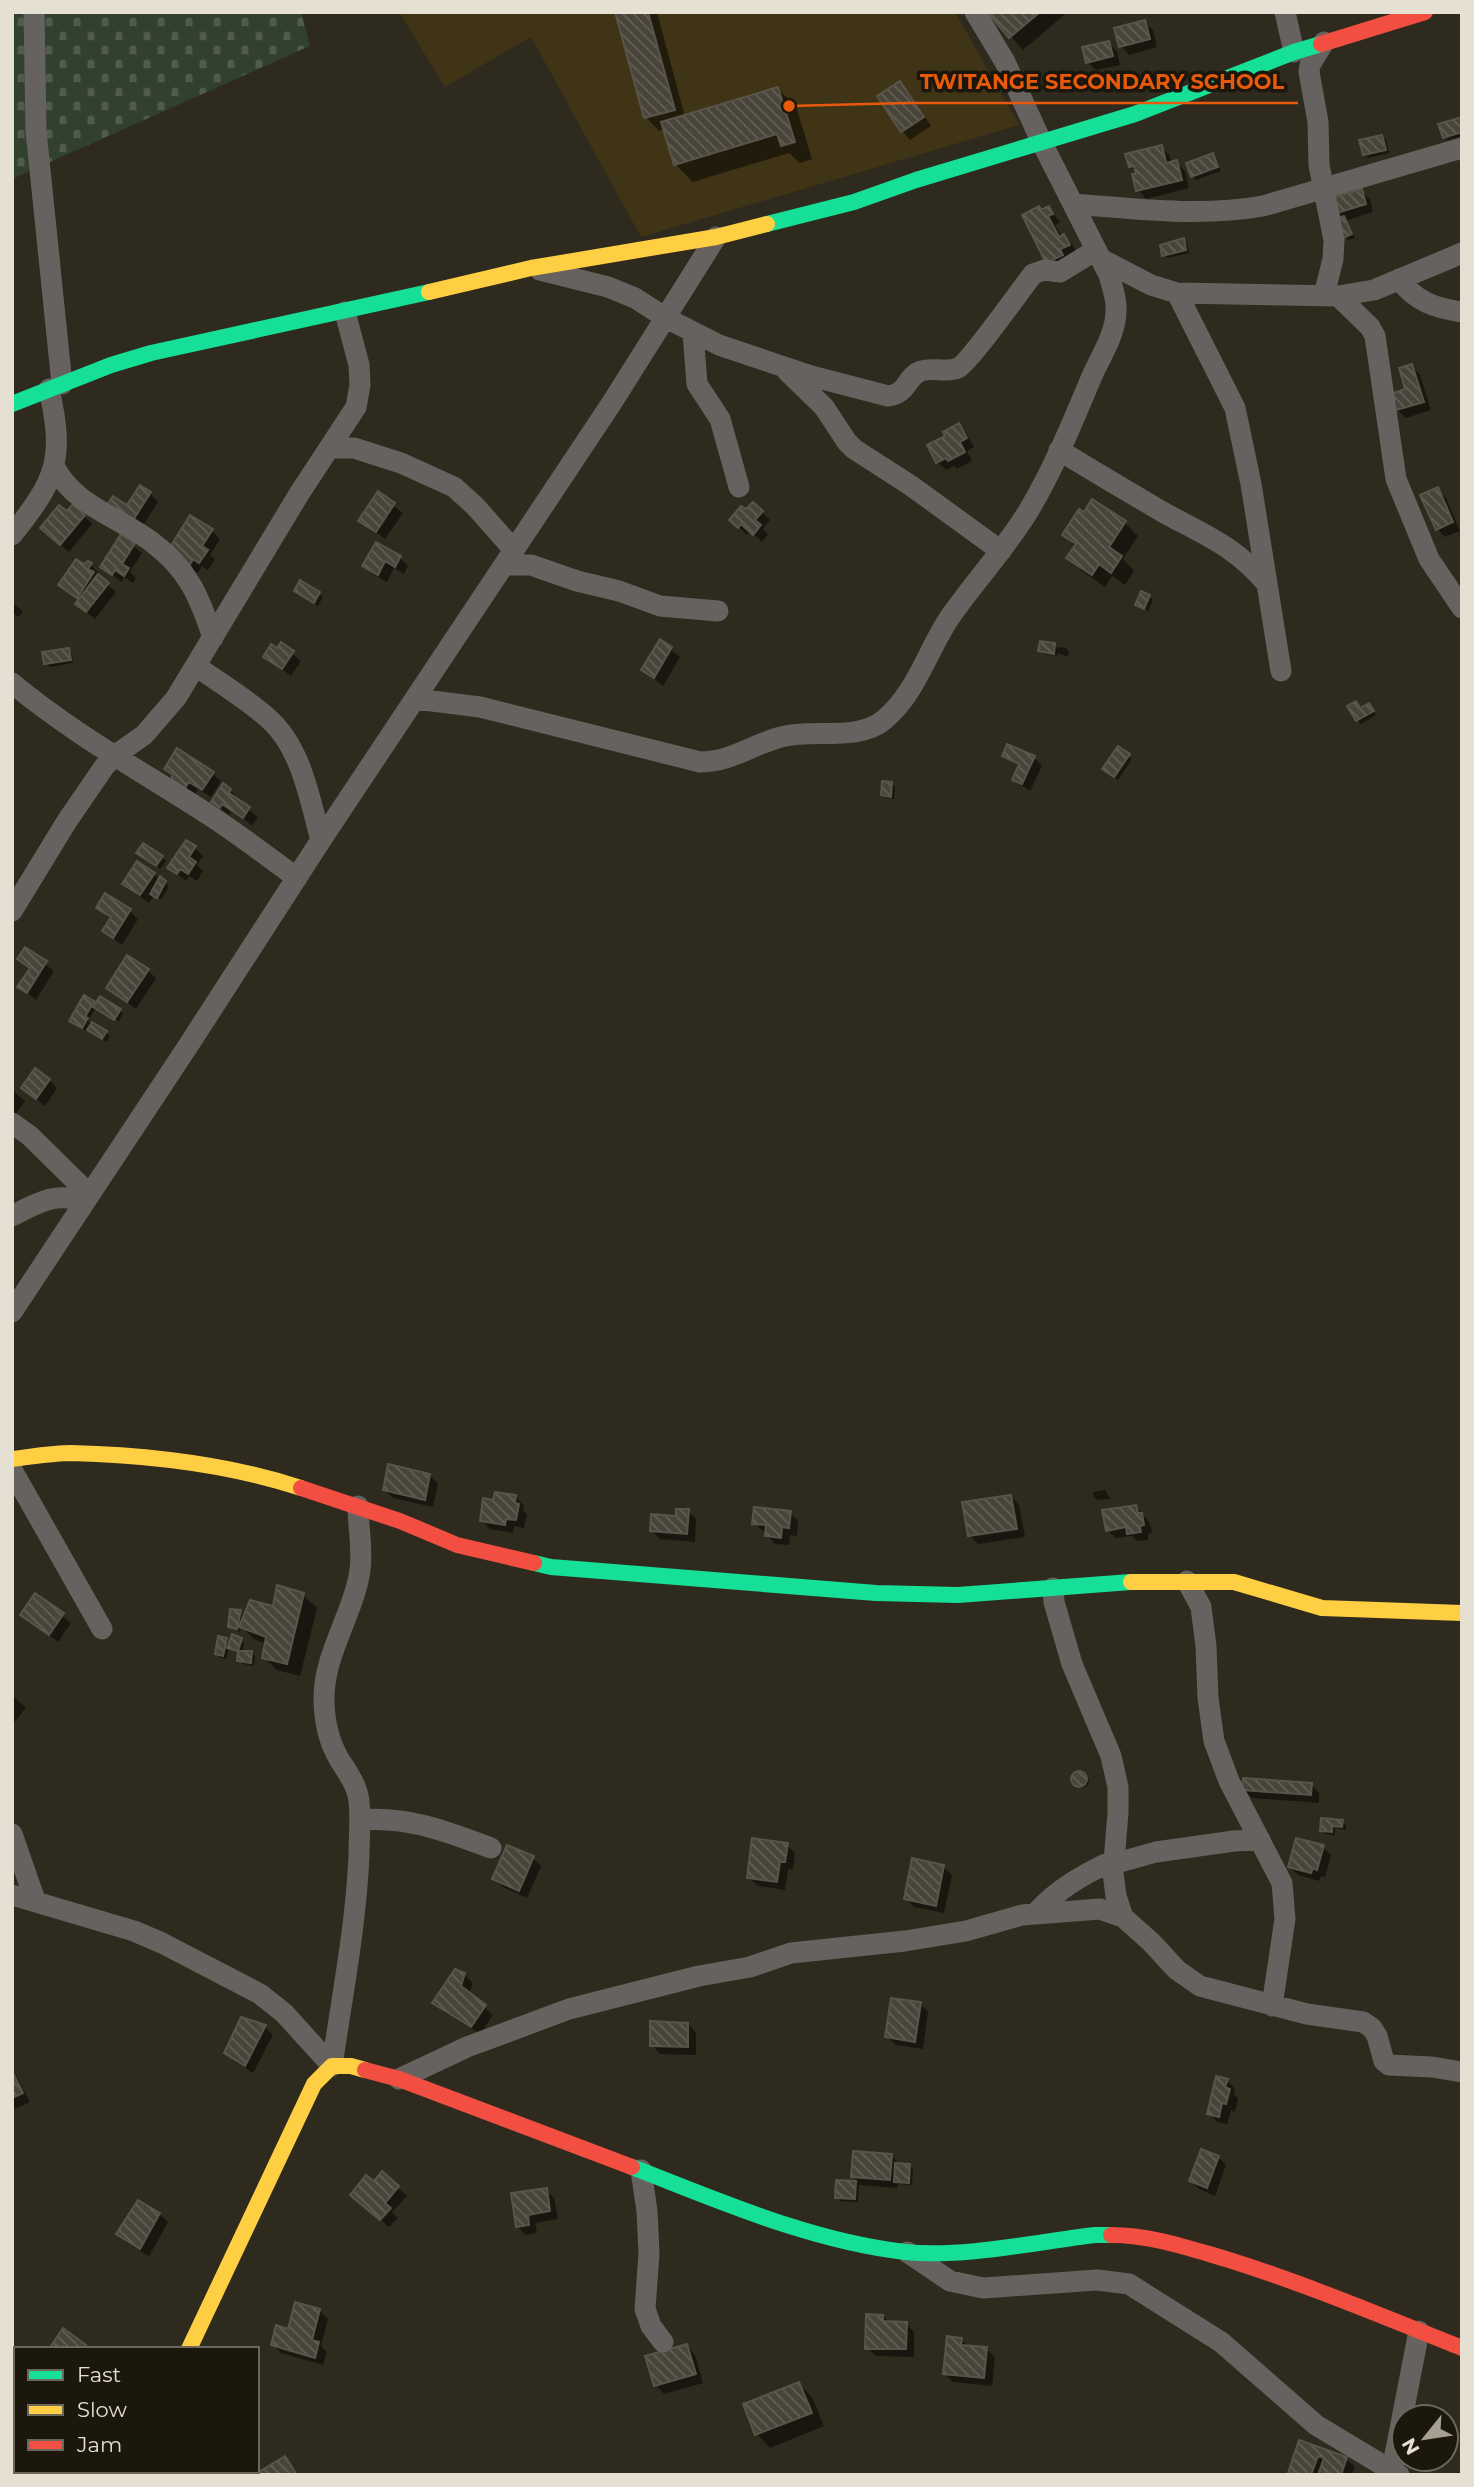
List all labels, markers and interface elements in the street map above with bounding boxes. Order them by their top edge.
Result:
callout: TWITANGE SECONDARY SCHOOL [906,61,1298,103]
text: TWITANGE SECONDARY SCHOOL [920,69,1284,94]
legend [14,2347,259,2473]
text: Fast [77,2362,121,2387]
text: Slow [77,2397,127,2422]
north arrow [1390,2403,1460,2473]
text: Jam [76,2432,122,2457]
text: N [1397,2434,1425,2459]

